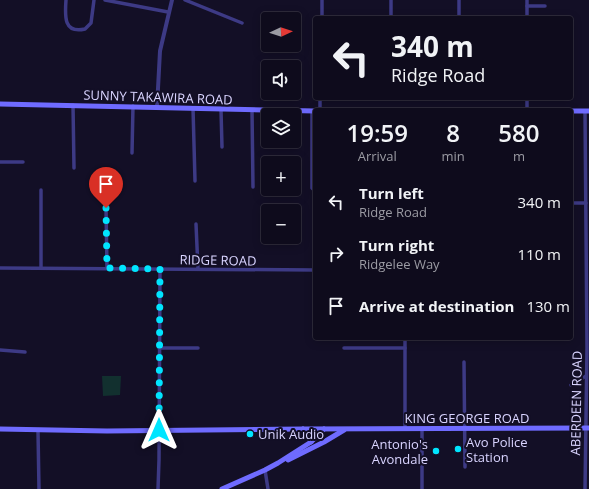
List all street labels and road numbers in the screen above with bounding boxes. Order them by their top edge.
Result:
street label: SUNNY TAKAWIRA ROAD [83,85,233,109]
street label: RIDGE ROAD [179,250,257,270]
street label: ABERDEEN ROAD [566,350,586,456]
street label: KING GEORGE ROAD [405,409,529,427]

